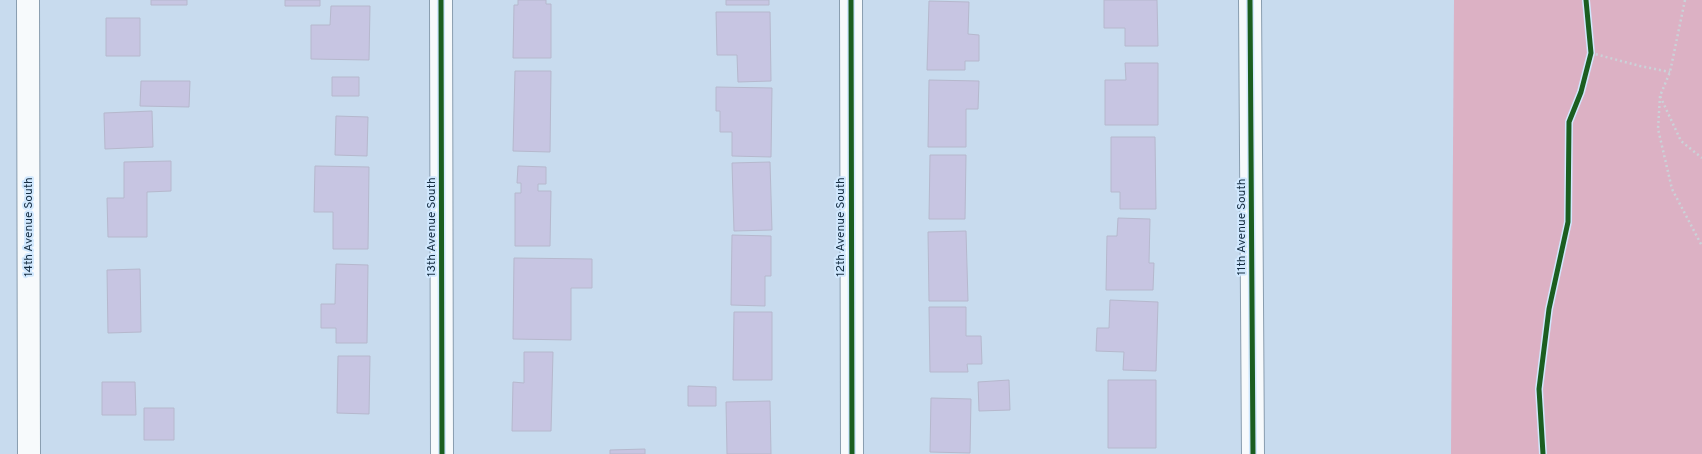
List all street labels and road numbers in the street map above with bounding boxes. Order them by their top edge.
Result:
street label: 14th Avenue South [21,177,37,277]
street label: 13th Avenue South [424,177,440,277]
street label: 12th Avenue South [833,177,849,277]
street label: 11th Avenue South [1234,179,1250,275]

